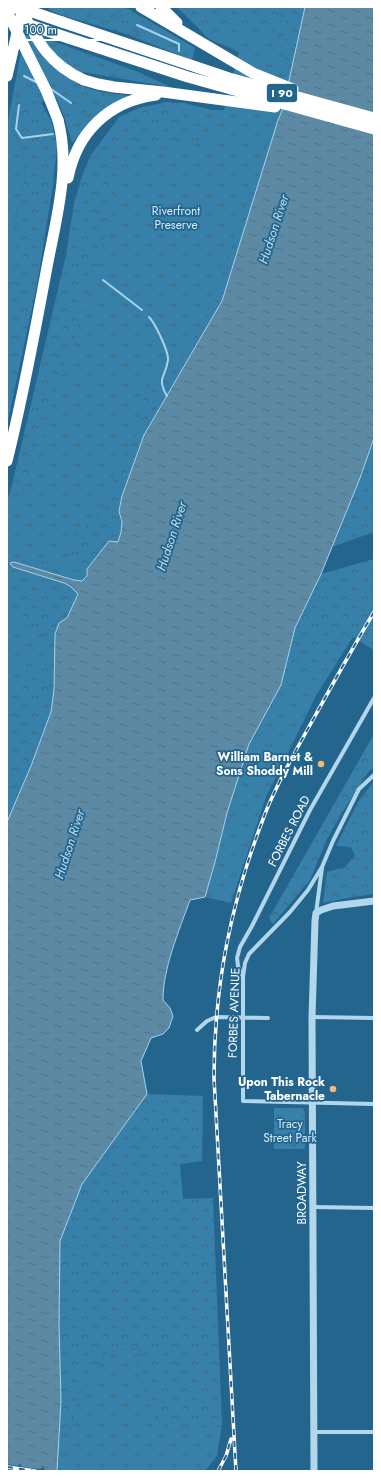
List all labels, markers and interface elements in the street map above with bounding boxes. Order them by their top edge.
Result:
scale bar [18,16,108,42]
text: 100 m [24,21,57,39]
road number: I 90 [267,84,297,102]
water label: Hudson River [253,191,294,266]
park label: Riverfront Preserve [152,202,200,234]
water label: Hudson River [151,498,192,573]
place label: William Barnet & Sons Shoddy Mill [216,748,313,780]
marker: William Barnet & Sons Shoddy Mill [316,759,326,769]
street label: FORBES ROAD [263,792,315,870]
water label: Hudson River [49,806,90,881]
street label: FORBES AVENUE [223,968,245,1058]
place label: Upon This Rock Tabernacle [238,1073,325,1105]
marker: Upon This Rock Tabernacle [328,1084,338,1094]
park label: Tracy Street Park [263,1115,318,1147]
street label: BROADWAY [293,1161,311,1224]

